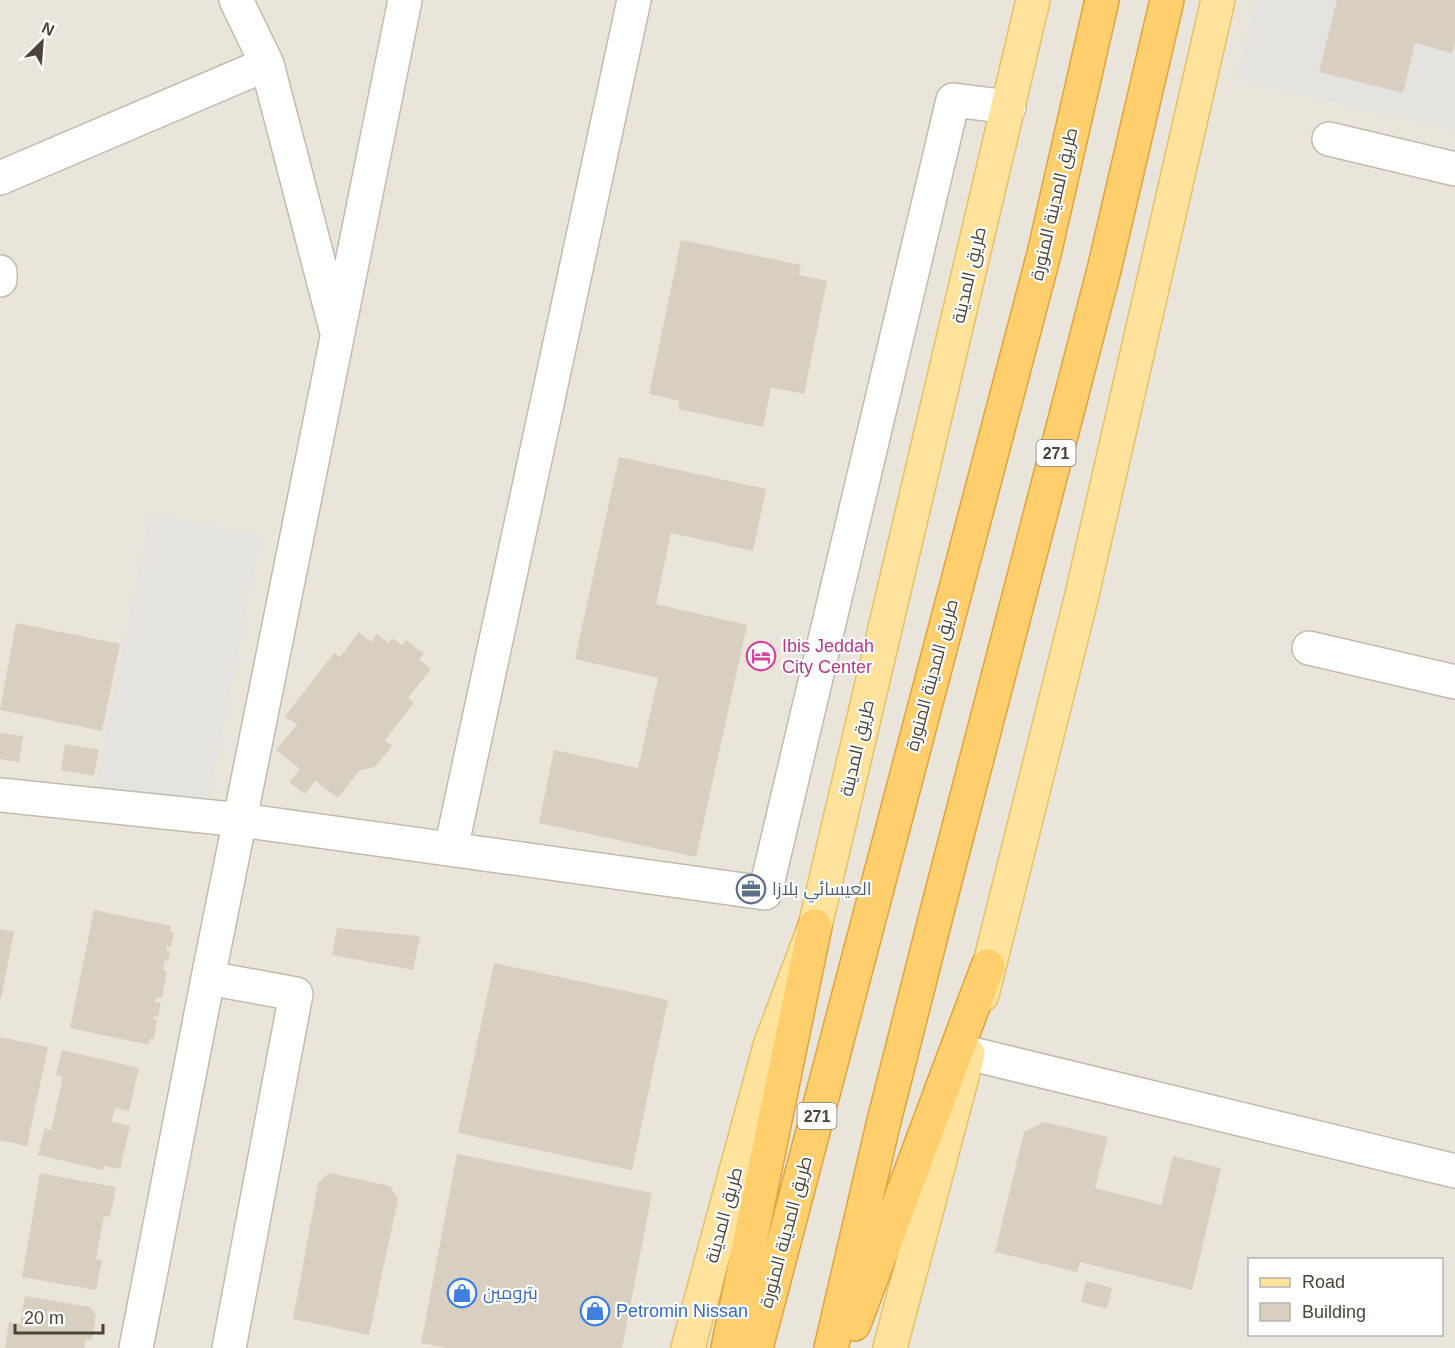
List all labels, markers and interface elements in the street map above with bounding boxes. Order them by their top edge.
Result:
north arrow [12,12,72,72]
text: N [39,19,57,39]
street label: طريق المدينة المنورة [1027,126,1083,283]
street label: طريق المدينة [948,225,992,326]
road number: 271 [1036,440,1076,466]
street label: طريق المدينة المنورة [902,597,964,753]
place label: Ibis Jeddah City Center [782,636,874,677]
hotel icon: Ibis Jeddah City Center [745,640,777,672]
street label: طريق المدينة [836,698,880,799]
office icon: العيسائي بلازا [735,873,767,905]
place label: العيسائي بلازا [772,879,872,903]
road number: 271 [798,1103,836,1129]
street label: طريق المدينة المنورة [756,1154,818,1310]
street label: طريق المدينة [702,1165,748,1266]
legend [1248,1258,1443,1336]
text: Road [1302,1272,1345,1292]
shop icon: بترومين [446,1277,478,1309]
place label: بترومين [483,1283,538,1304]
shop icon: Petromin Nissan [579,1295,611,1327]
scale bar [15,1297,104,1335]
place label: Petromin Nissan [616,1301,748,1321]
text: Building [1302,1302,1366,1322]
text: 20 m [24,1308,64,1328]

